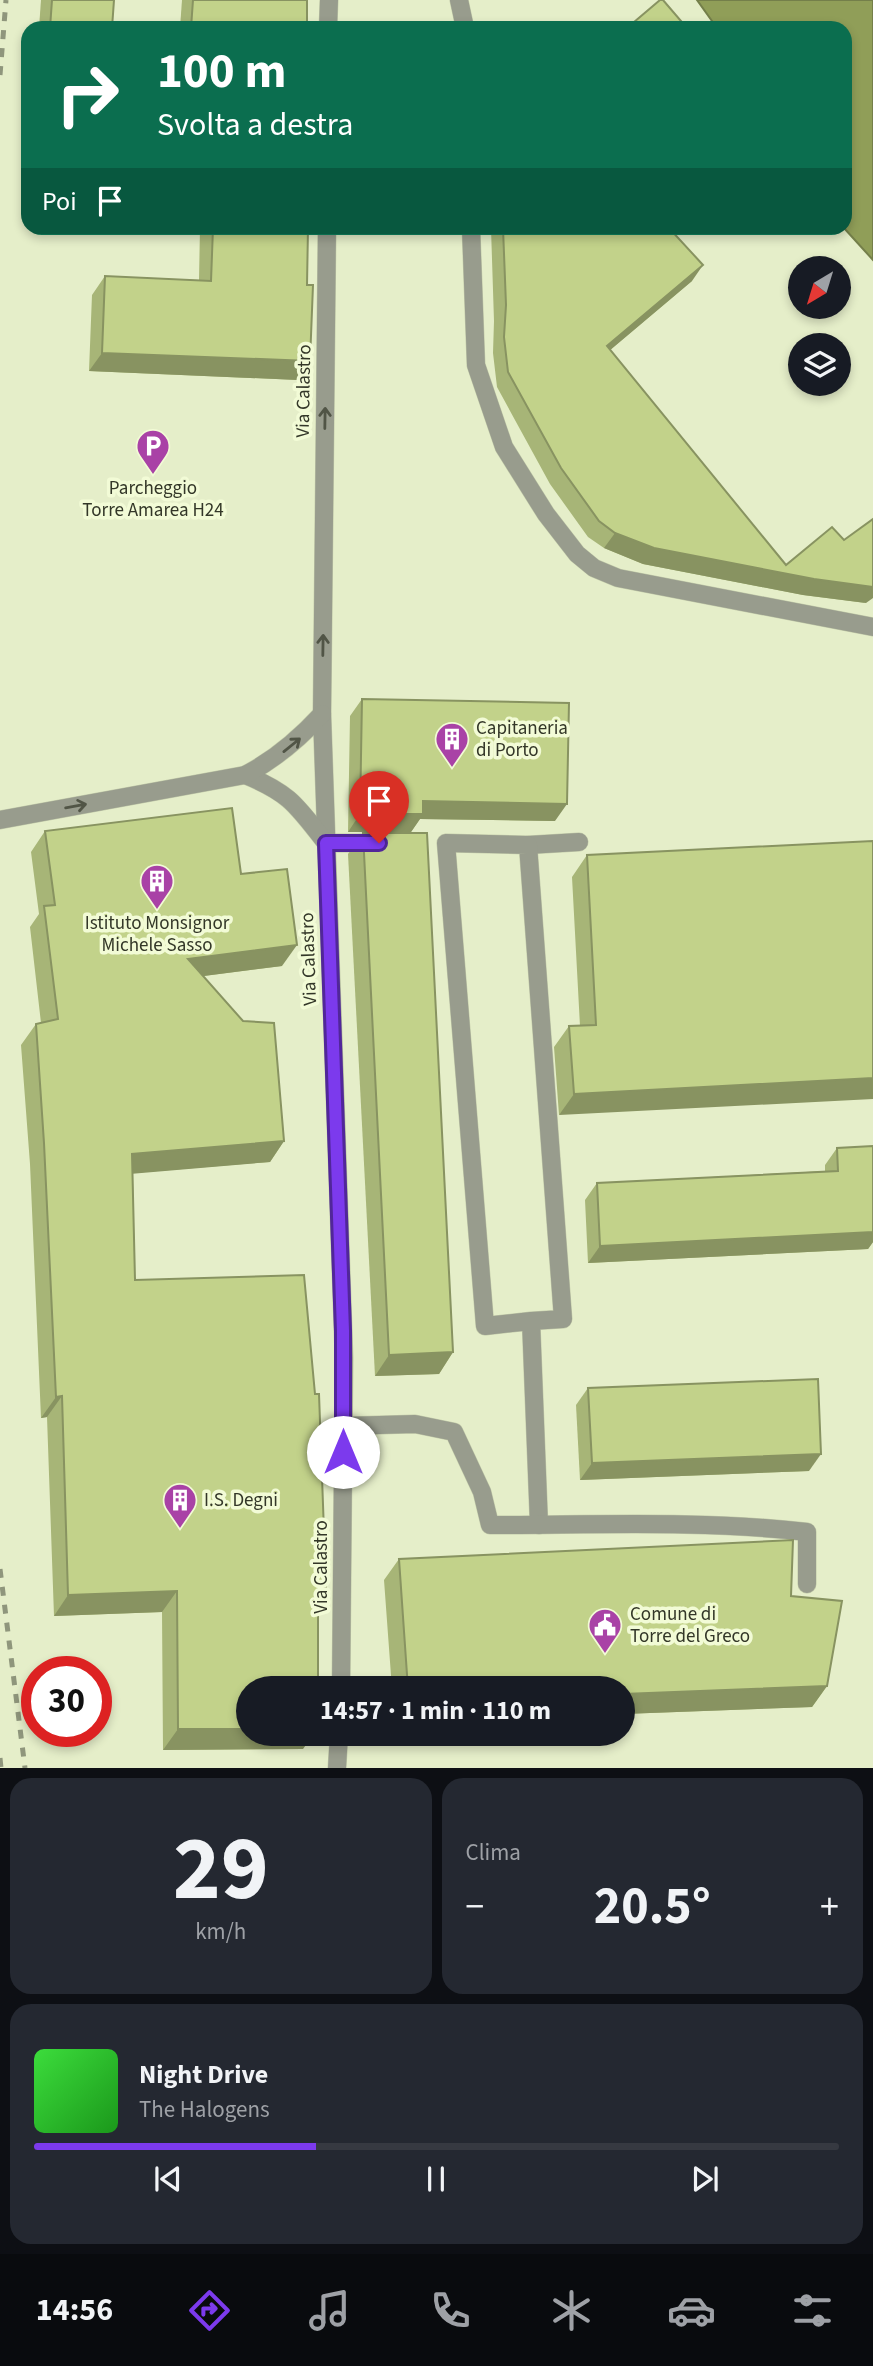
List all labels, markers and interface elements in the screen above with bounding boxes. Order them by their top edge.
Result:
text: 100 m [157,37,286,107]
icon: right [42,49,133,140]
text: Svolta a destra [157,102,353,148]
icon: arrive [91,182,129,220]
text: Poi [42,183,77,220]
north arrow [788,256,850,318]
map controls [788,256,851,396]
button: layers [788,333,851,396]
street label: Via Calastro [290,344,318,438]
one-way arrow [318,407,332,430]
parking icon: Parcheggio Torre Amarea H24 [134,427,172,476]
place label: Parcheggio Torre Amarea H24 [82,475,224,524]
one-way arrow [316,634,330,657]
place label: Capitaneria di Porto [476,715,568,764]
building icon: Capitaneria di Porto [433,720,471,769]
one-way arrow [282,737,300,753]
pin [349,771,409,843]
icon: arrive [360,782,398,820]
one-way arrow [64,799,87,812]
building icon: Istituto Monsignor Michele Sasso [138,862,176,911]
place label: Istituto Monsignor Michele Sasso [85,910,230,959]
street label: Via Calastro [294,912,324,1006]
position arrow [306,1415,380,1489]
building icon: I.S. Degni [161,1481,199,1530]
place label: I.S. Degni [204,1487,278,1514]
street label: Via Calastro [308,1520,335,1614]
place label: Comune di Torre del Greco [630,1601,750,1650]
public building icon: Comune di Torre del Greco [586,1606,624,1655]
speed limit sign: 30 [21,1656,112,1747]
text: 14:57 · 1 min · 110 m [320,1692,551,1729]
text: 29 [173,1805,269,1934]
text: Clima [466,1836,521,1869]
text: 20.5° [594,1870,711,1944]
text: − [466,1880,484,1934]
text: + [820,1880,839,1934]
text: km/h [195,1915,246,1948]
text: Night Drive [139,2056,268,2093]
text: The Halogens [139,2093,270,2126]
icon: previous [149,2160,187,2198]
icon: pause [417,2160,455,2198]
icon: next [686,2160,724,2198]
icon: directions [185,2286,234,2335]
icon: music [305,2286,354,2335]
icon: phone [426,2286,475,2335]
icon: climate [547,2286,596,2335]
icon: car [667,2286,716,2335]
icon: filters [788,2286,837,2335]
text: 14:56 [36,2287,113,2333]

